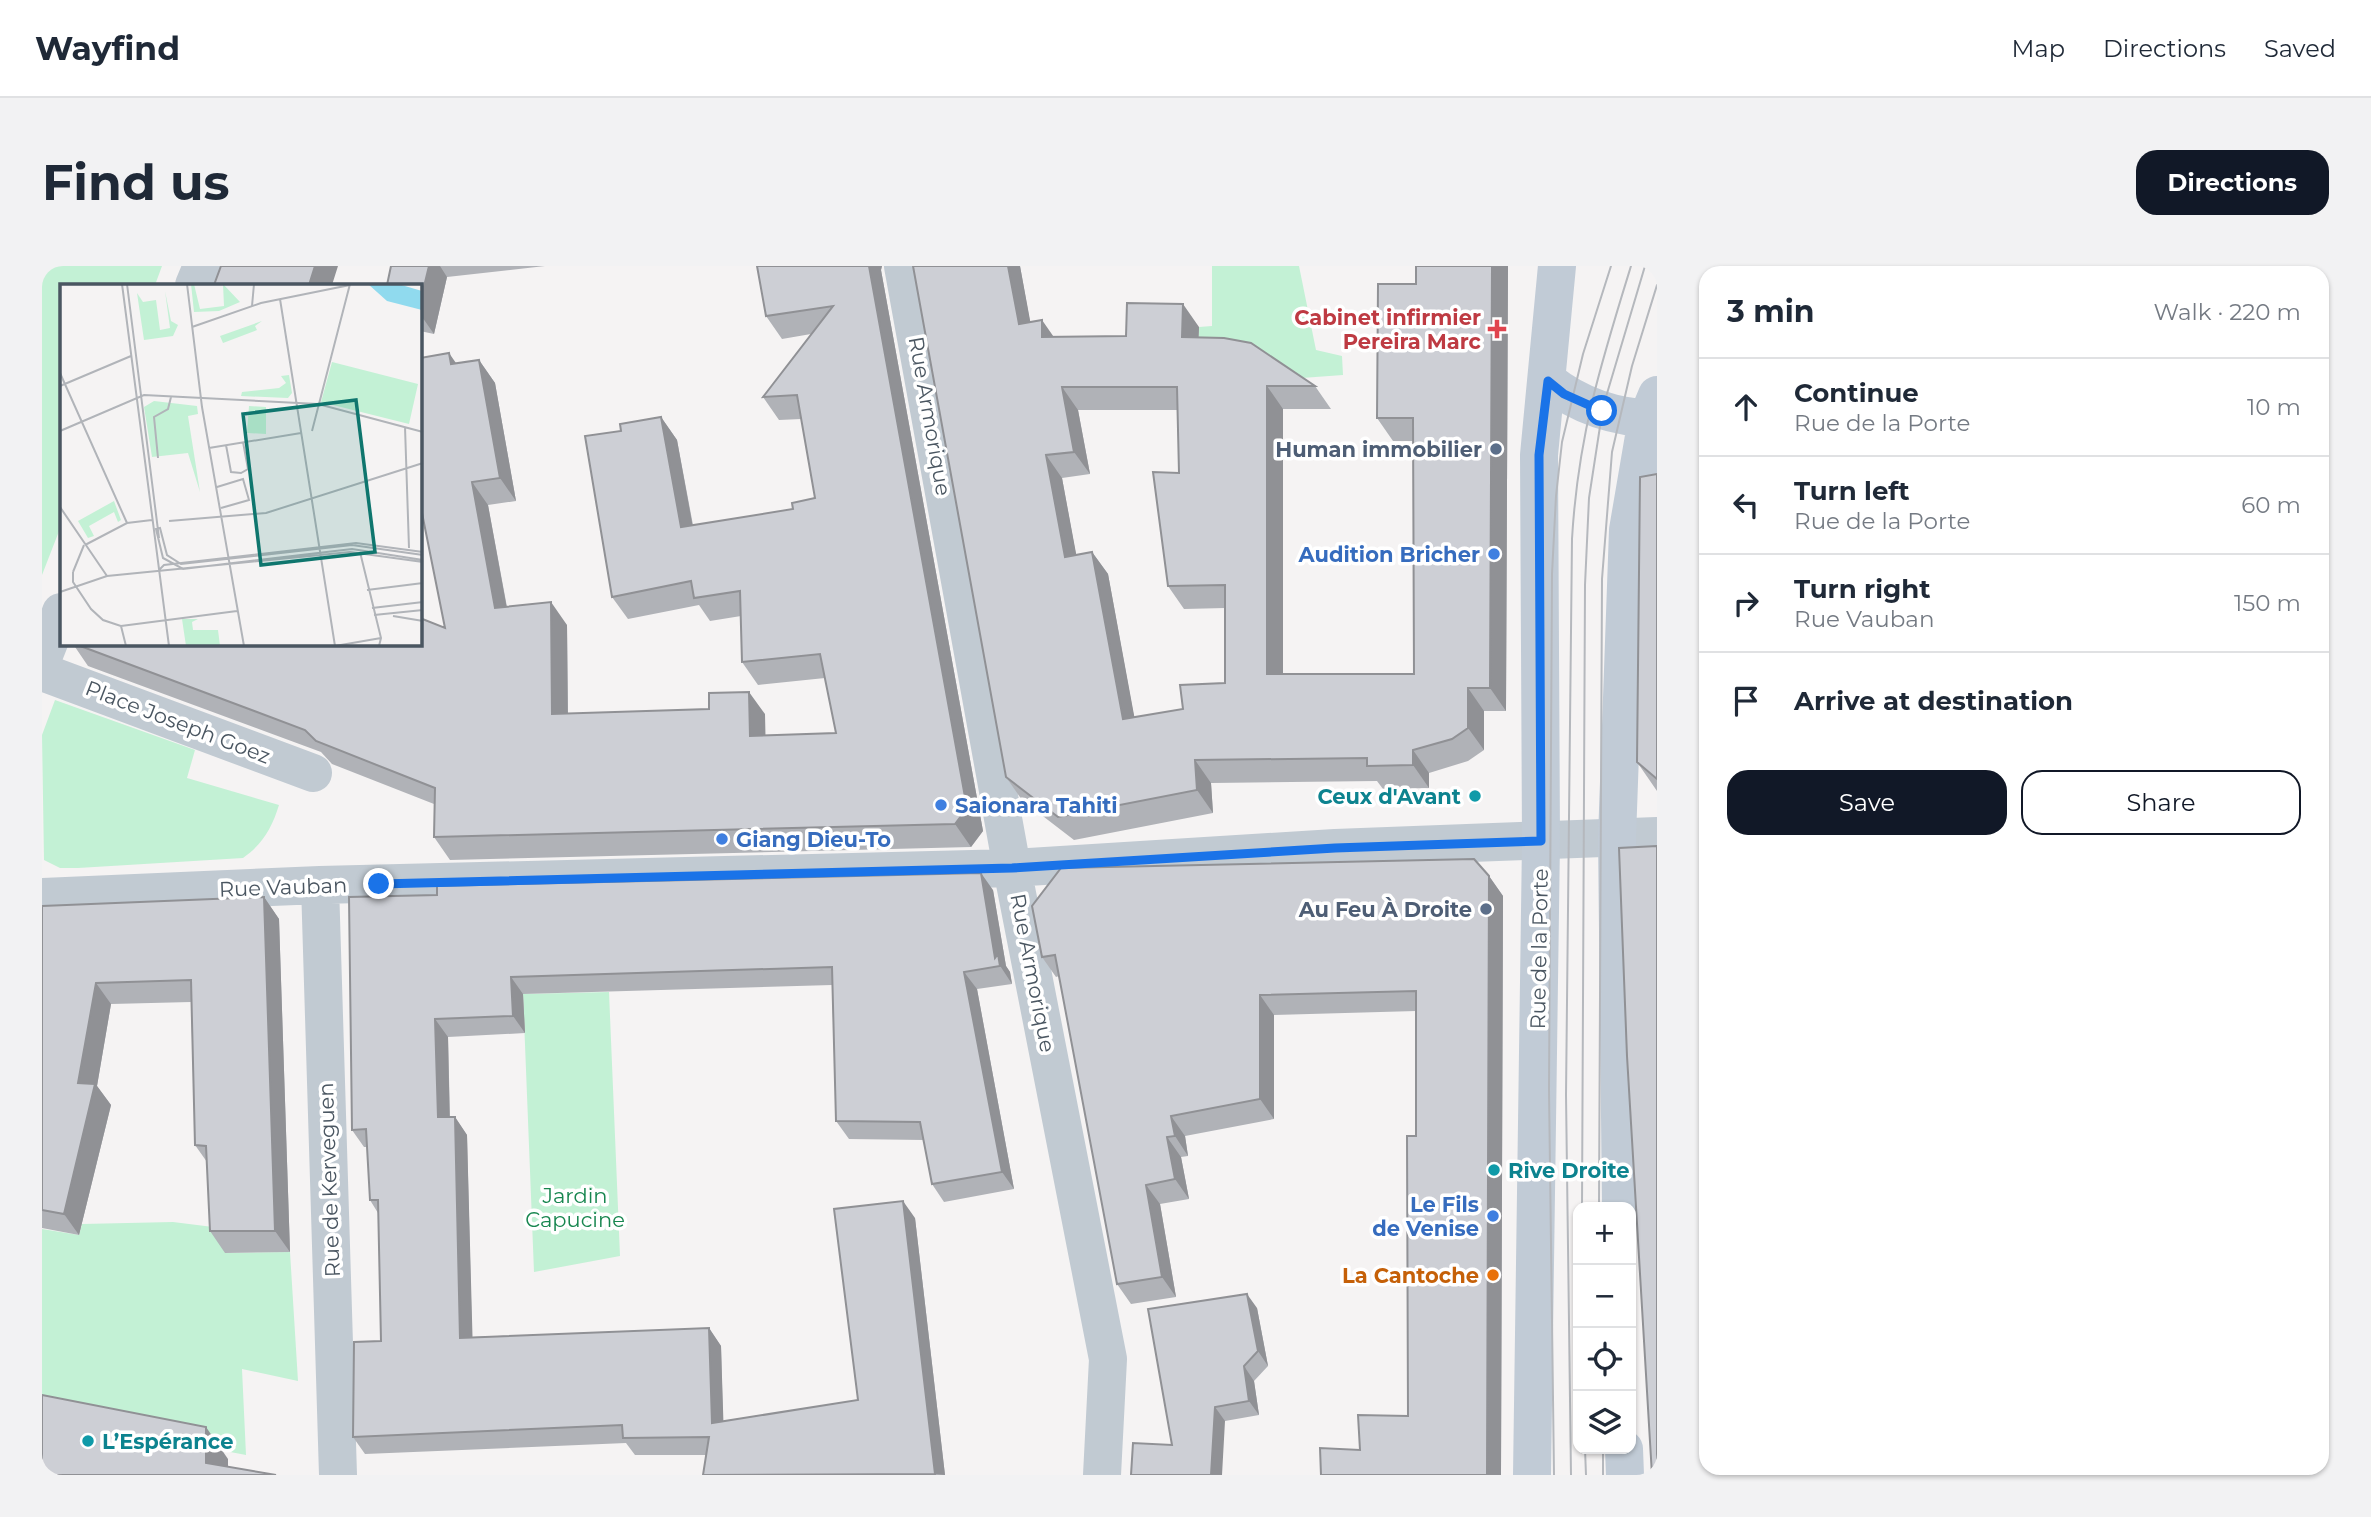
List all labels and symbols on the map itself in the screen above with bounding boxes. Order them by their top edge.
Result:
inset map [60,284,422,646]
place label: Cabinet infirmier Pereira Marc [1294,305,1482,354]
marker: Cabinet infirmier Pereira Marc [1487,319,1507,339]
street label: Rue Armorique [904,334,956,498]
route start [1586,395,1617,426]
place label: Human immobilier [1275,437,1482,462]
marker: Human immobilier [1488,441,1504,457]
place label: Audition Bricher [1298,542,1480,567]
marker: Audition Bricher [1486,546,1502,562]
street label: Place Joseph Goez [82,675,274,769]
place label: Ceux d'Avant [1317,784,1461,809]
marker: Ceux d'Avant [1467,788,1483,804]
place label: Saionara Tahiti [955,793,1118,818]
marker: Saionara Tahiti [933,797,949,813]
place label: Giang Dieu-To [736,827,891,852]
marker: Giang Dieu-To [714,831,730,847]
route end [363,868,394,899]
street label: Rue de la Porte [1525,868,1553,1030]
street label: Rue Vauban [218,872,348,902]
street label: Rue Armorique [1005,892,1061,1054]
place label: Au Feu À Droite [1298,897,1472,922]
marker: Au Feu À Droite [1478,901,1494,917]
street label: Rue de Kerveguen [313,1082,345,1278]
place label: Rive Droite [1508,1158,1630,1183]
marker: Rive Droite [1486,1162,1502,1178]
park label: Jardin Capucine [525,1183,625,1232]
place label: Le Fils de Venise [1372,1192,1479,1241]
marker: Le Fils de Venise [1485,1208,1501,1224]
place label: La Cantoche [1342,1263,1479,1288]
marker: La Cantoche [1485,1267,1501,1283]
place label: L’Espérance [102,1429,233,1454]
marker: L’Espérance [80,1433,96,1449]

